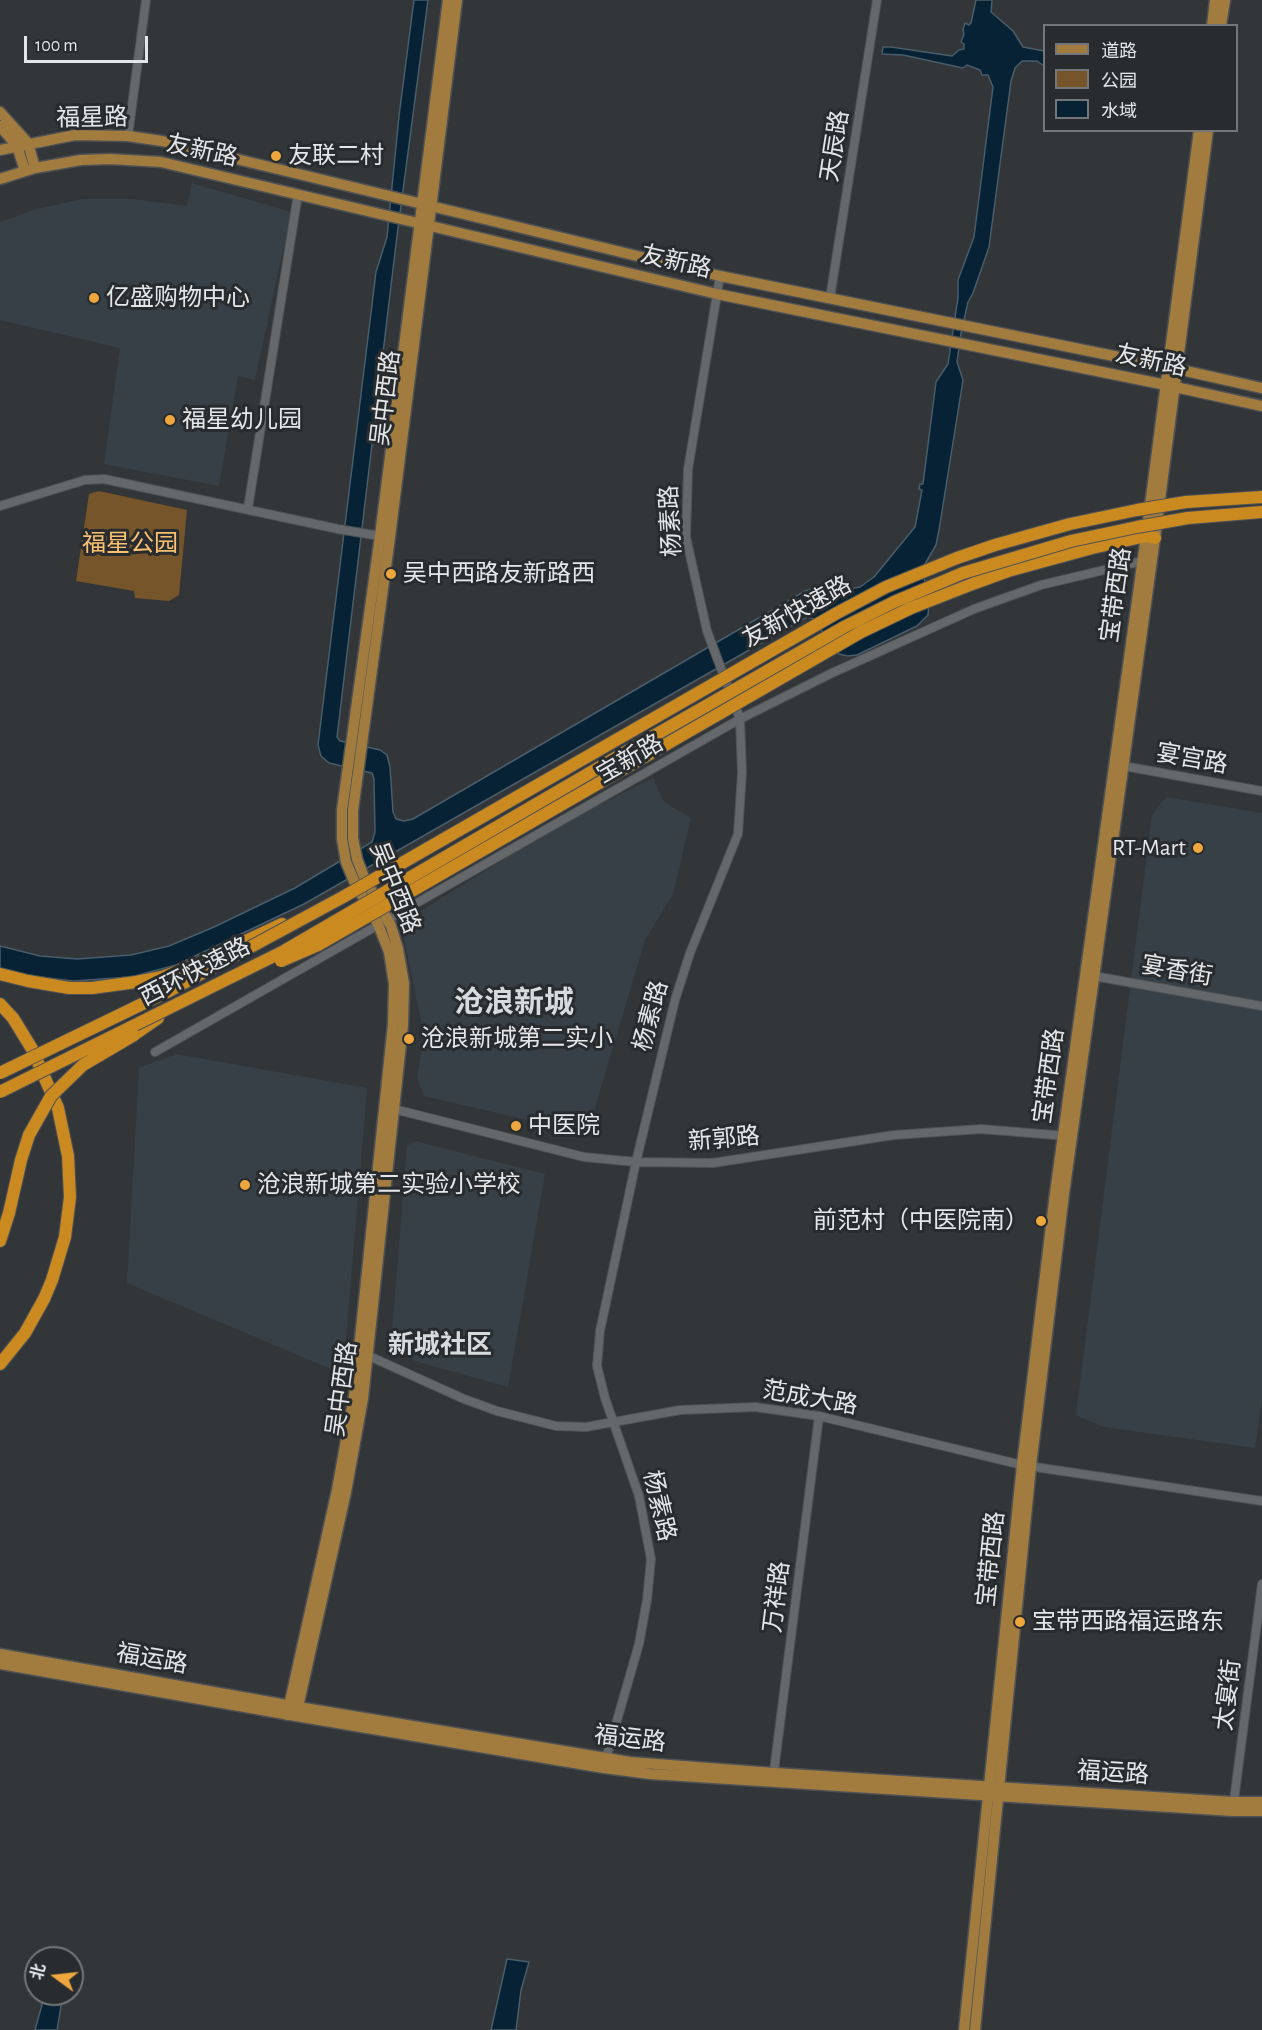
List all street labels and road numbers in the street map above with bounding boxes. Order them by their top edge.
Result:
street label: 福星路 [56,103,128,133]
street label: 天辰路 [815,108,855,184]
street label: 友新路 [164,129,240,173]
street label: 友新路 [638,240,714,284]
street label: 友新路 [1113,339,1189,383]
street label: 吴中西路 [366,349,406,447]
street label: 杨素路 [655,484,687,558]
street label: 宝带西路 [1095,545,1137,645]
street label: 友新快速路 [738,570,856,654]
street label: 宝新路 [592,729,668,789]
street label: 宴宫路 [1154,739,1230,779]
street label: 吴中西路 [364,838,426,938]
street label: 西环快速路 [135,932,255,1012]
street label: 宴香街 [1139,951,1215,991]
street label: 杨素路 [628,977,674,1055]
street label: 宝带西路 [1028,1026,1070,1126]
street label: 新郭路 [687,1122,761,1156]
street label: 吴中西路 [321,1339,363,1439]
street label: 范成大路 [760,1375,860,1421]
street label: 杨素路 [637,1468,681,1544]
street label: 宝带西路 [972,1510,1010,1608]
street label: 万祥路 [758,1560,796,1634]
street label: 福运路 [114,1639,190,1679]
street label: 太宴街 [1209,1658,1247,1732]
street label: 福运路 [593,1720,667,1758]
street label: 福运路 [1076,1756,1150,1790]

